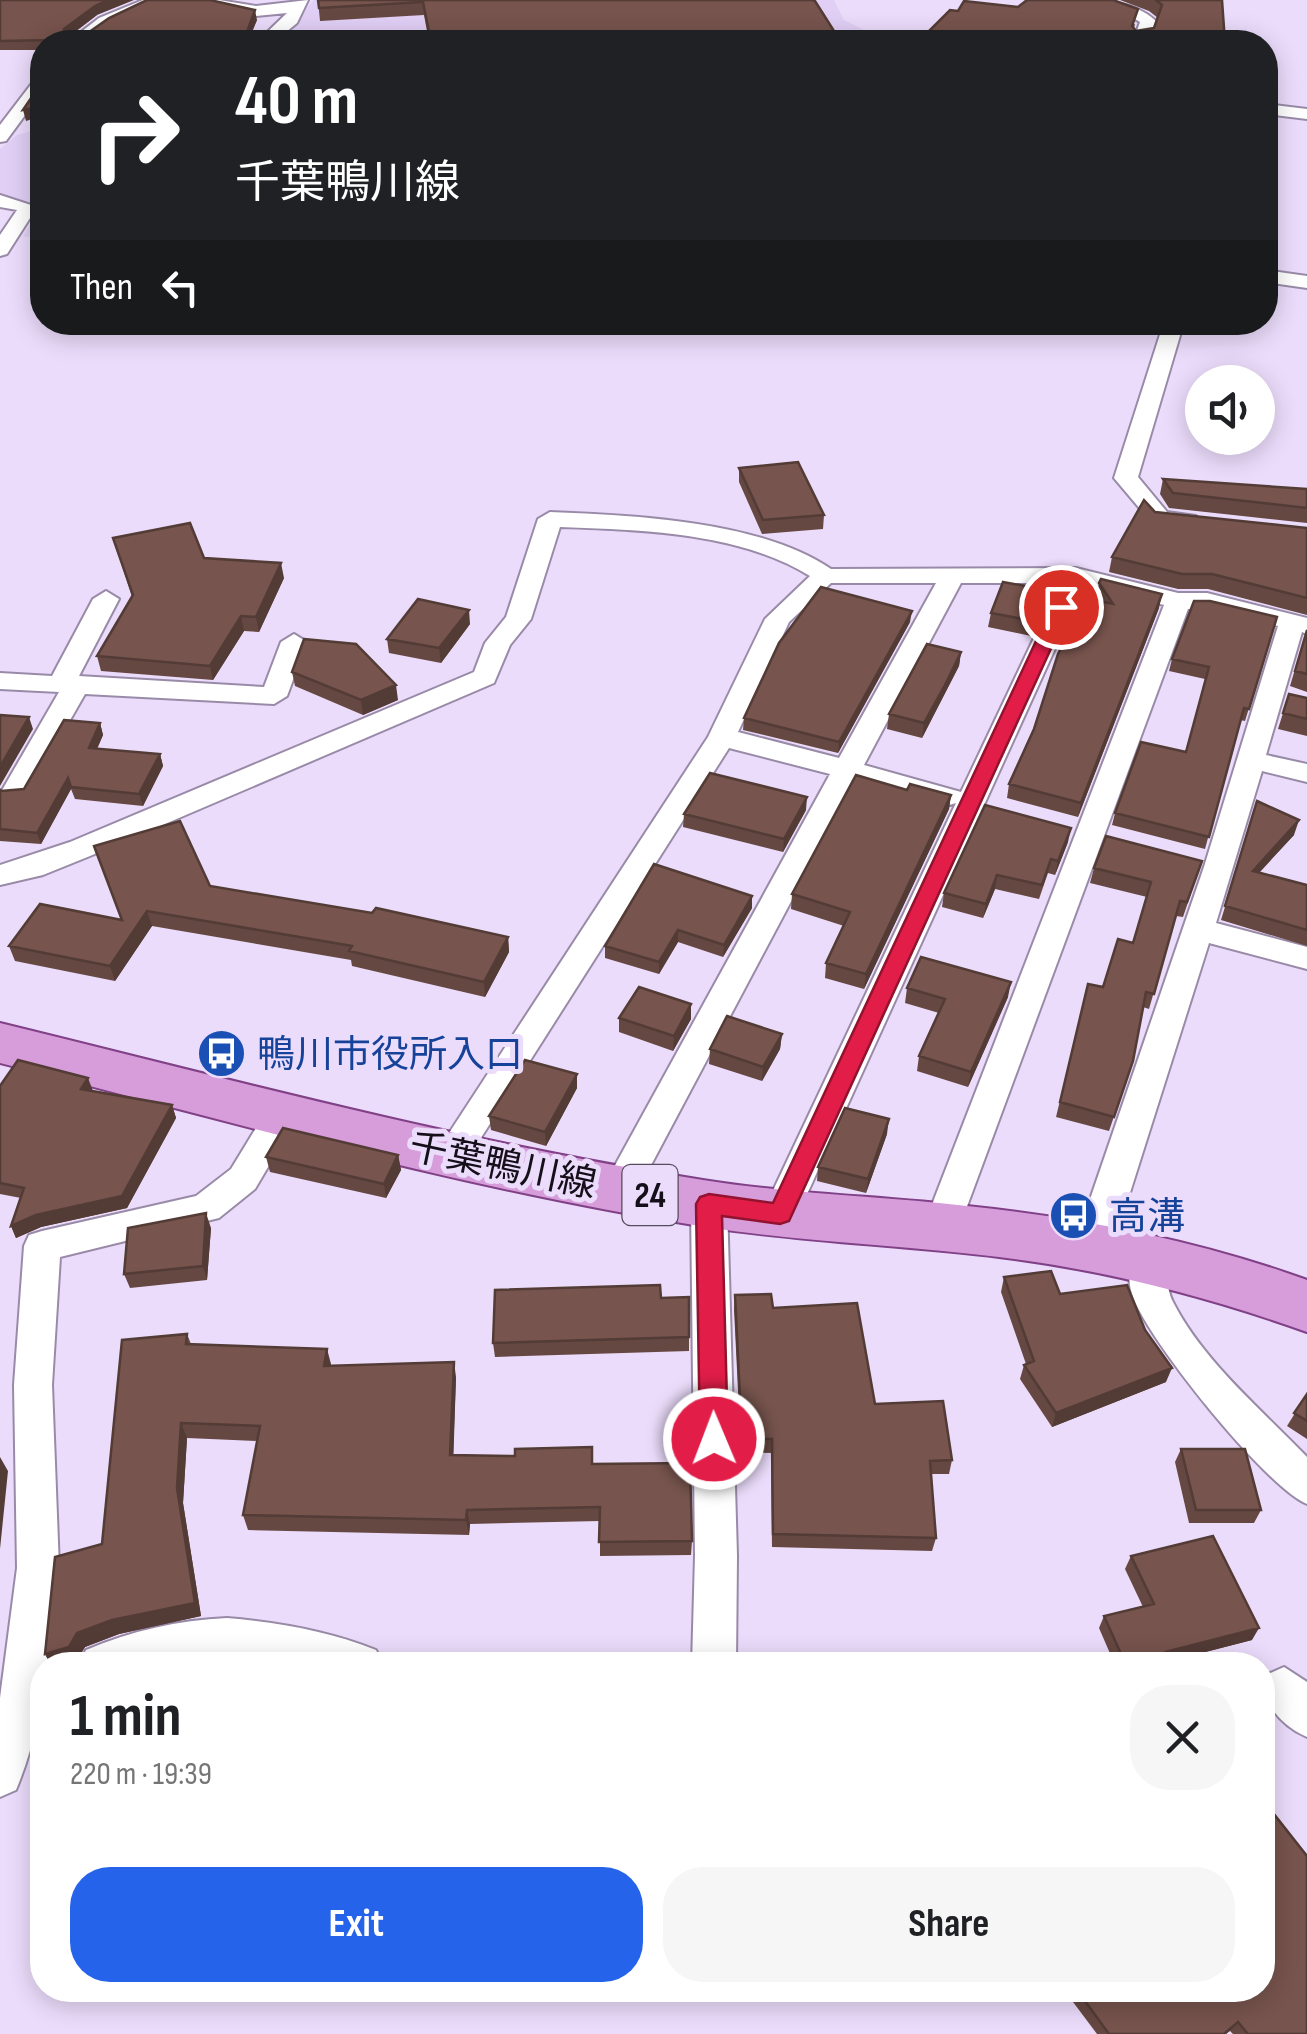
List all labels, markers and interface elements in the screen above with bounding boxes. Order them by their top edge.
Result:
text: 40 m [235,60,358,144]
icon: right [70,70,200,200]
text: 千葉鴨川線 [235,156,460,211]
icon: left [153,260,208,315]
text: Then [70,265,133,310]
map controls [1185,365,1275,455]
button: sound [1185,365,1275,455]
pin [1019,565,1104,650]
icon: arrive [1034,580,1089,635]
bus stop icon: 鴨川市役所入口 [196,1028,248,1080]
place label: 鴨川市役所入口 [257,1033,523,1078]
street label: 千葉鴨川線 [405,1125,600,1208]
road number: 24 [622,1165,678,1225]
bus stop icon: 高溝 [1048,1190,1100,1242]
place label: 高溝 [1109,1195,1185,1240]
position arrow [662,1387,766,1491]
text: 1 min [70,1681,182,1753]
button: close [1130,1685,1235,1790]
text: 220 m · 19:39 [70,1755,212,1794]
button: Exit [70,1867,643,1982]
button: Share [663,1867,1235,1982]

